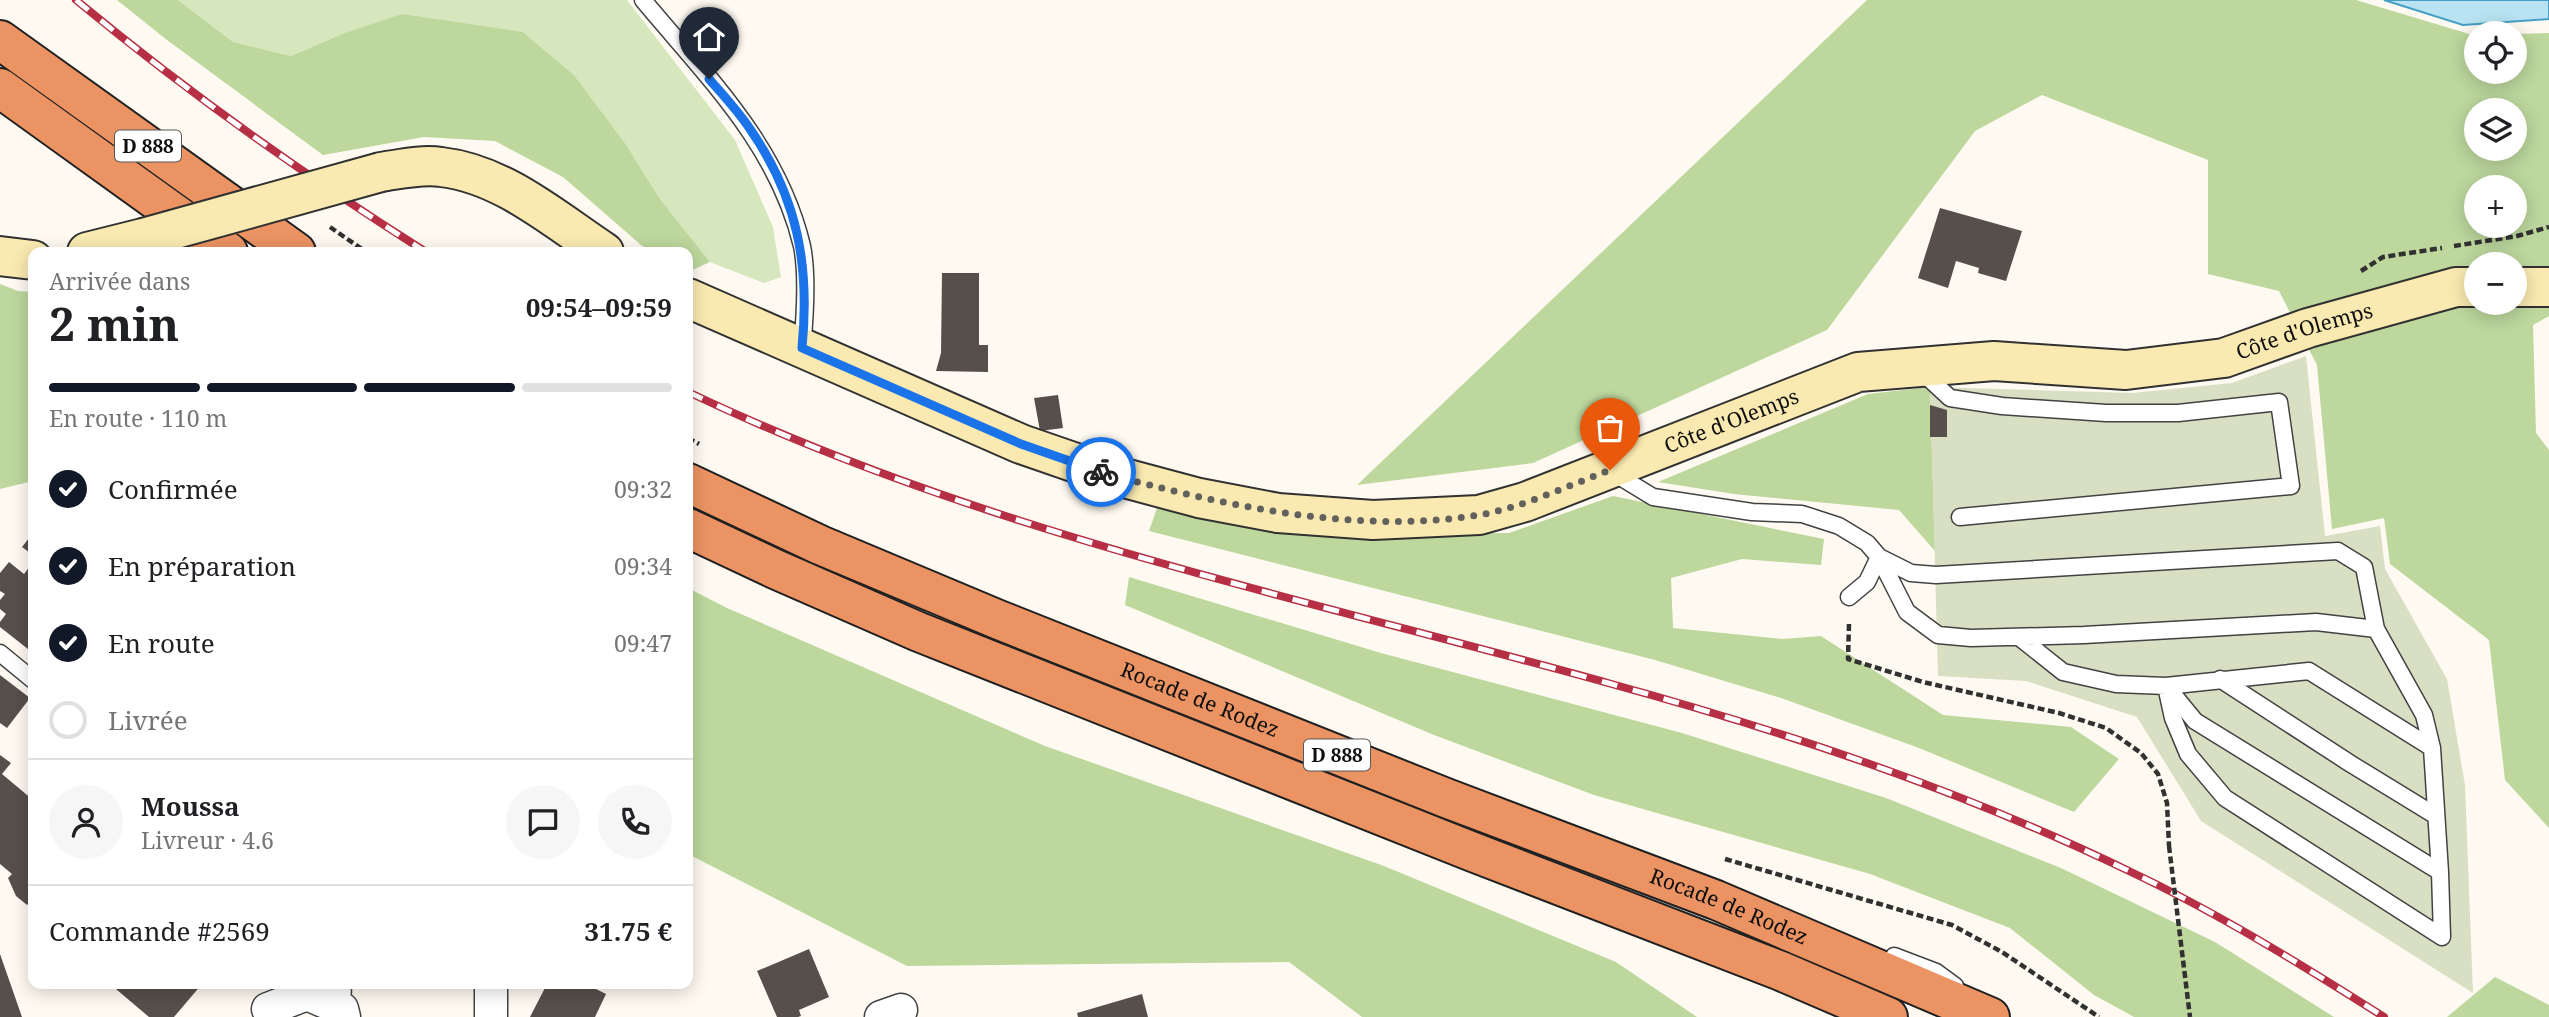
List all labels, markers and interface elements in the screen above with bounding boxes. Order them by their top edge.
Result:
pin [679,7,739,79]
icon: home [690,18,728,56]
map controls [2464,21,2527,315]
button: locate [2464,21,2527,84]
button: layers [2464,98,2527,161]
road number: D 888 [115,130,181,162]
button: + [2464,175,2527,238]
button: − [2464,252,2527,315]
text: Arrivée dans [49,265,190,297]
text: 09:54–09:59 [526,289,672,325]
text: 2 min [49,292,179,354]
street label: Côte d'Olemps [2232,296,2376,366]
street label: Côte d'Olemps [1660,382,1803,459]
pin [1580,398,1640,470]
text: En route · 110 m [49,402,227,434]
icon: bag [1591,409,1629,447]
courier [1066,437,1136,507]
icon: bike [1082,453,1120,491]
icon: check [49,470,87,508]
text: Confirmée [108,471,238,507]
text: 09:32 [614,473,672,505]
icon: check [49,547,87,585]
text: En préparation [108,548,296,584]
text: 09:34 [614,550,672,582]
icon: check [49,624,87,662]
text: En route [108,625,215,661]
text: 09:47 [614,627,672,659]
street label: Rocade de Rodez [1117,655,1283,743]
text: Livrée [108,702,188,738]
road number: D 888 [1304,740,1370,770]
button: person [49,785,123,859]
button: chat [506,785,580,859]
button: phone [598,785,672,859]
text: Moussa [141,788,240,824]
text: Livreur · 4.6 [141,824,274,856]
street label: Rocade de Rodez [1646,861,1812,951]
text: Commande #2569 [49,913,270,949]
text: 31.75 € [584,913,672,949]

